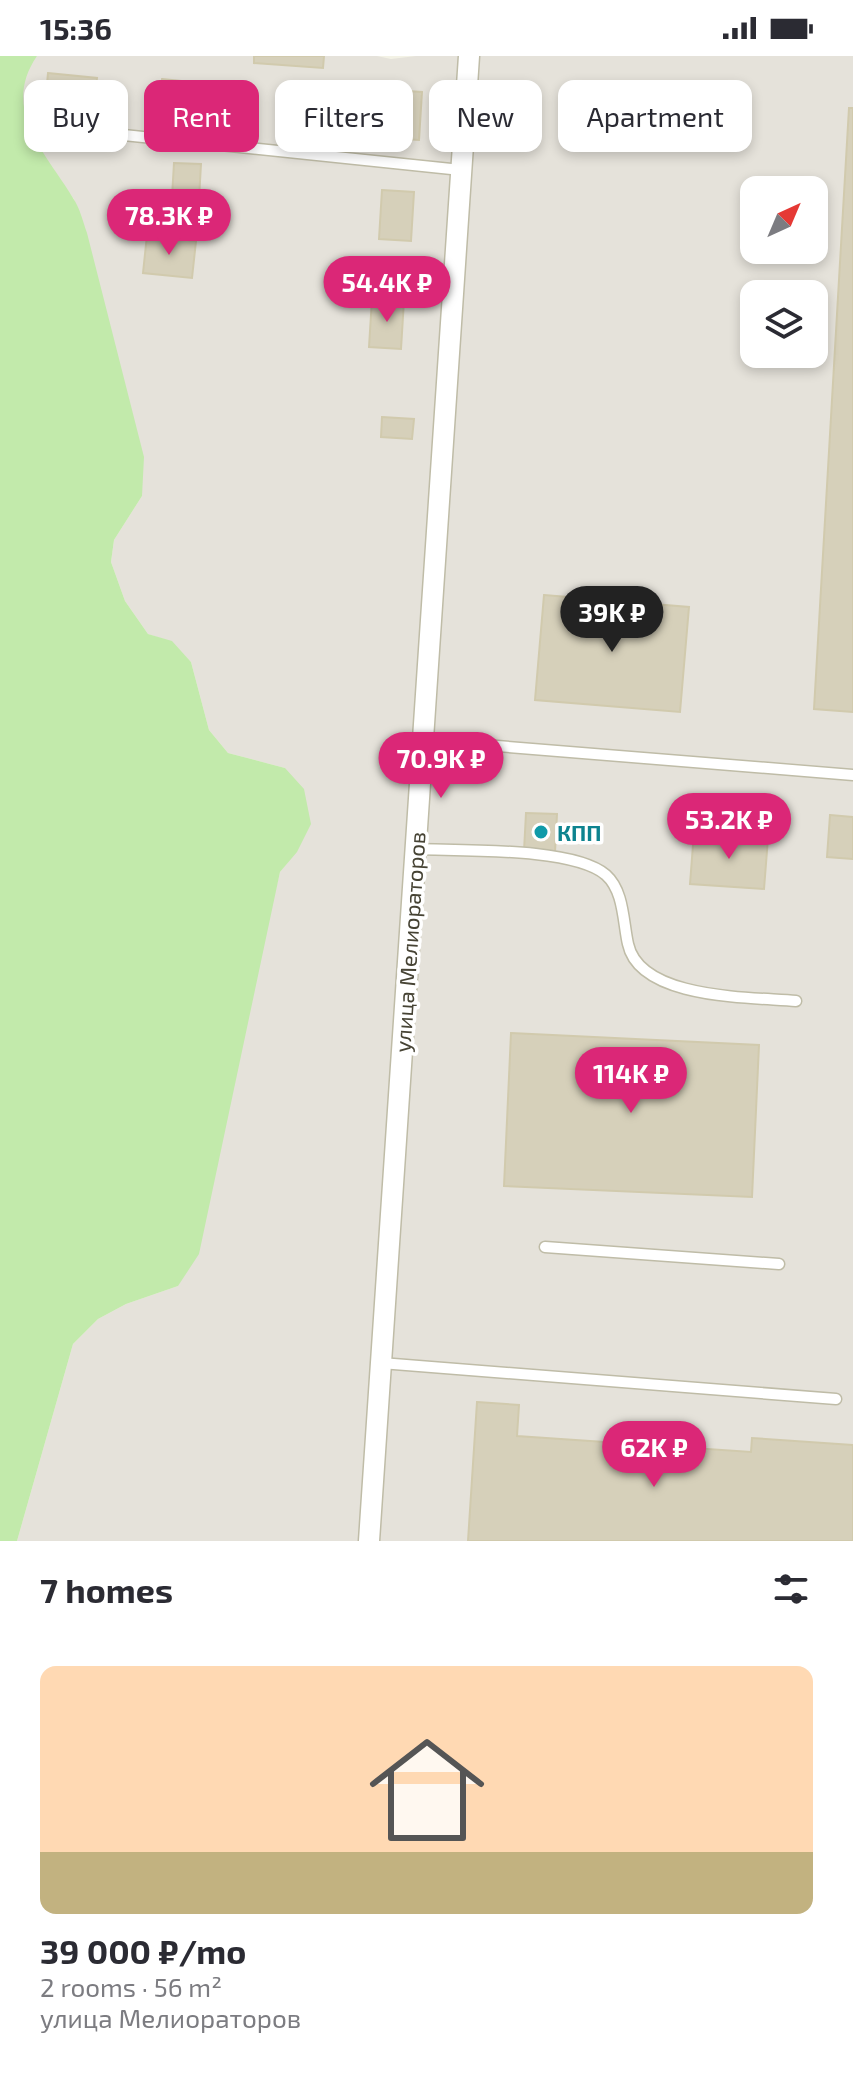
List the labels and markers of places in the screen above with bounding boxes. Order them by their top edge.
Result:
pin: 78.3K ₽ [95,189,243,257]
pin: 54.4K ₽ [313,256,461,324]
pin: 39K ₽ [556,586,668,654]
pin: 70.9K ₽ [367,732,515,800]
pin: 53.2K ₽ [655,793,803,861]
place label: КПП [557,819,602,845]
marker: КПП [532,823,550,841]
pin: 114K ₽ [566,1047,696,1115]
pin: 62K ₽ [598,1421,710,1489]

